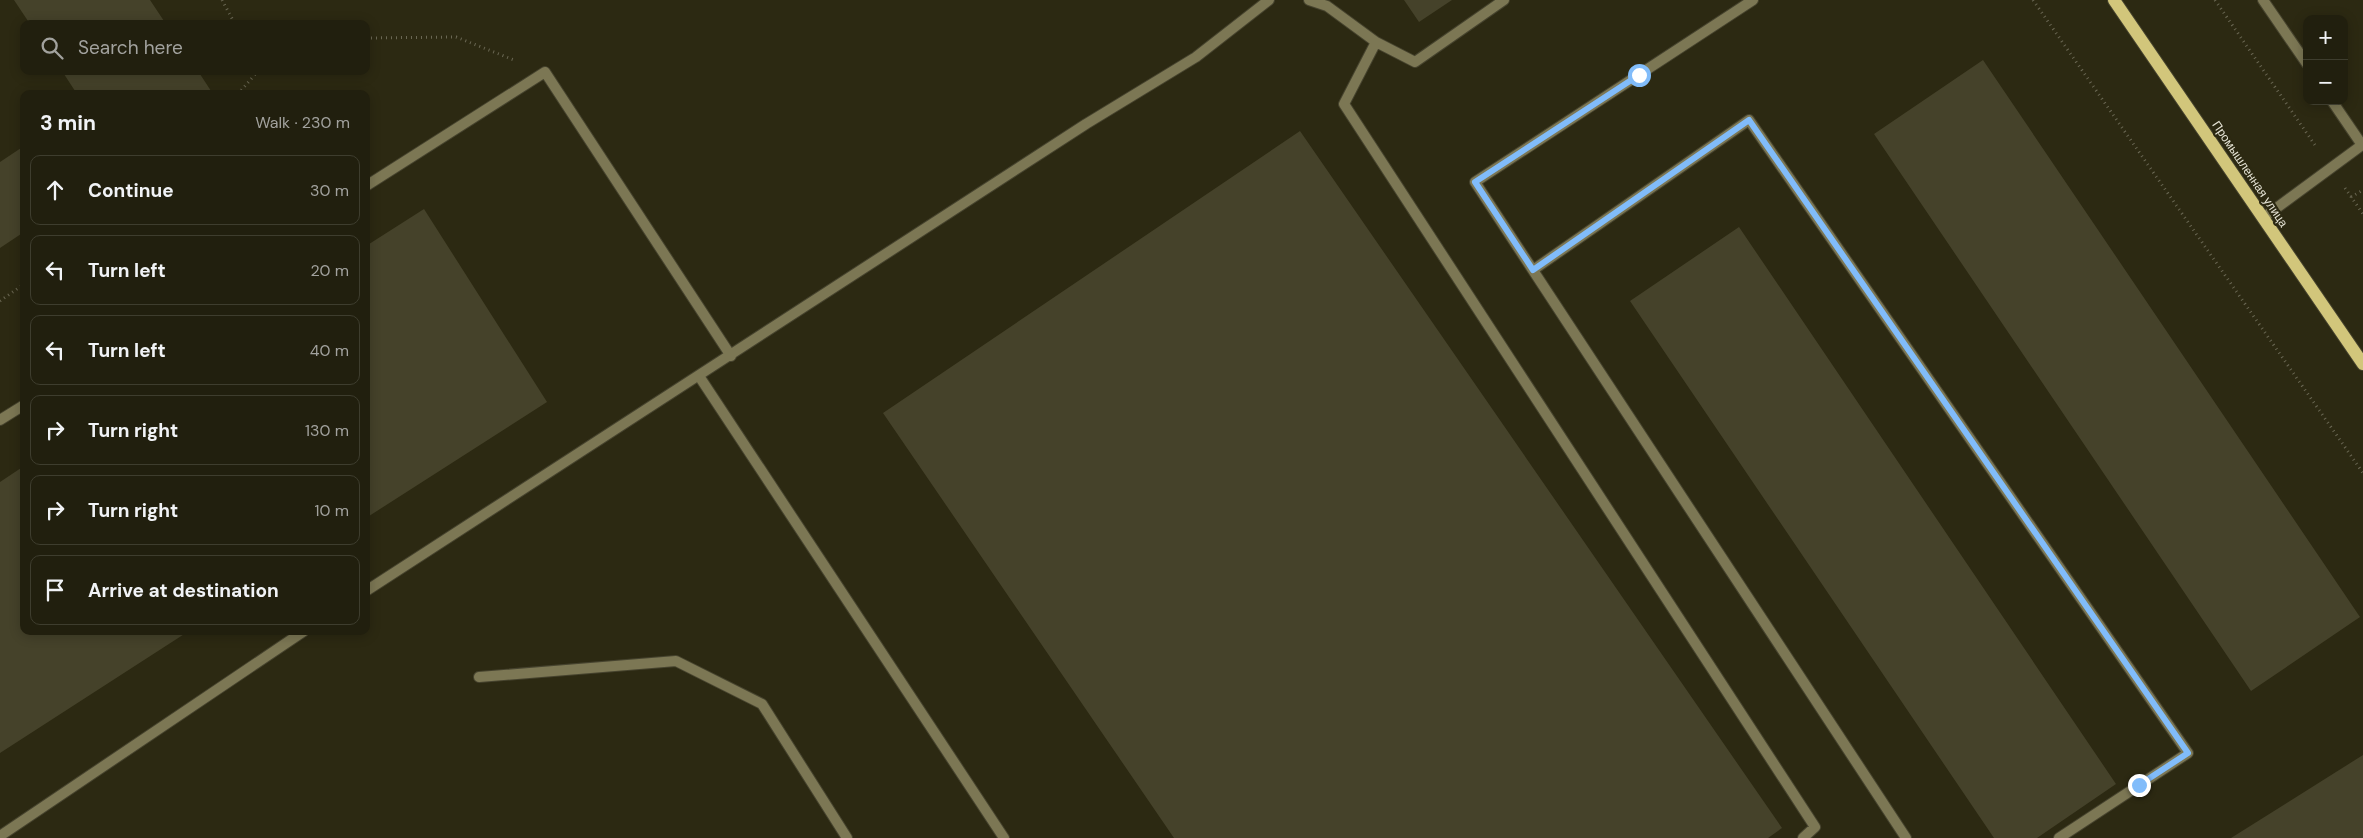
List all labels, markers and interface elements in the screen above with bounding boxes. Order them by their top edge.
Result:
map controls [2303,15,2348,105]
button: + [2303,15,2348,60]
search box [20,20,370,75]
icon: search [38,34,66,62]
text: Search here [78,35,183,60]
button: − [2303,60,2348,105]
route start [1628,64,1651,87]
text: 3 min [40,109,96,137]
text: Walk · 230 m [255,112,350,133]
street label: Промышленная улица [2208,118,2292,230]
icon: ahead [41,176,69,204]
text: Continue [88,178,174,203]
text: 30 m [310,180,349,201]
icon: left [41,256,69,284]
text: Turn left [88,258,166,283]
text: 20 m [310,260,349,281]
icon: left [41,336,69,364]
text: Turn left [88,338,166,363]
text: 40 m [310,340,349,361]
icon: right [41,416,69,444]
text: Turn right [88,418,178,443]
text: 130 m [305,420,349,441]
icon: right [41,496,69,524]
text: Turn right [88,498,178,523]
text: 10 m [315,500,349,521]
icon: arrive [41,576,69,604]
text: Arrive at destination [88,578,279,603]
route end [2128,774,2151,797]

